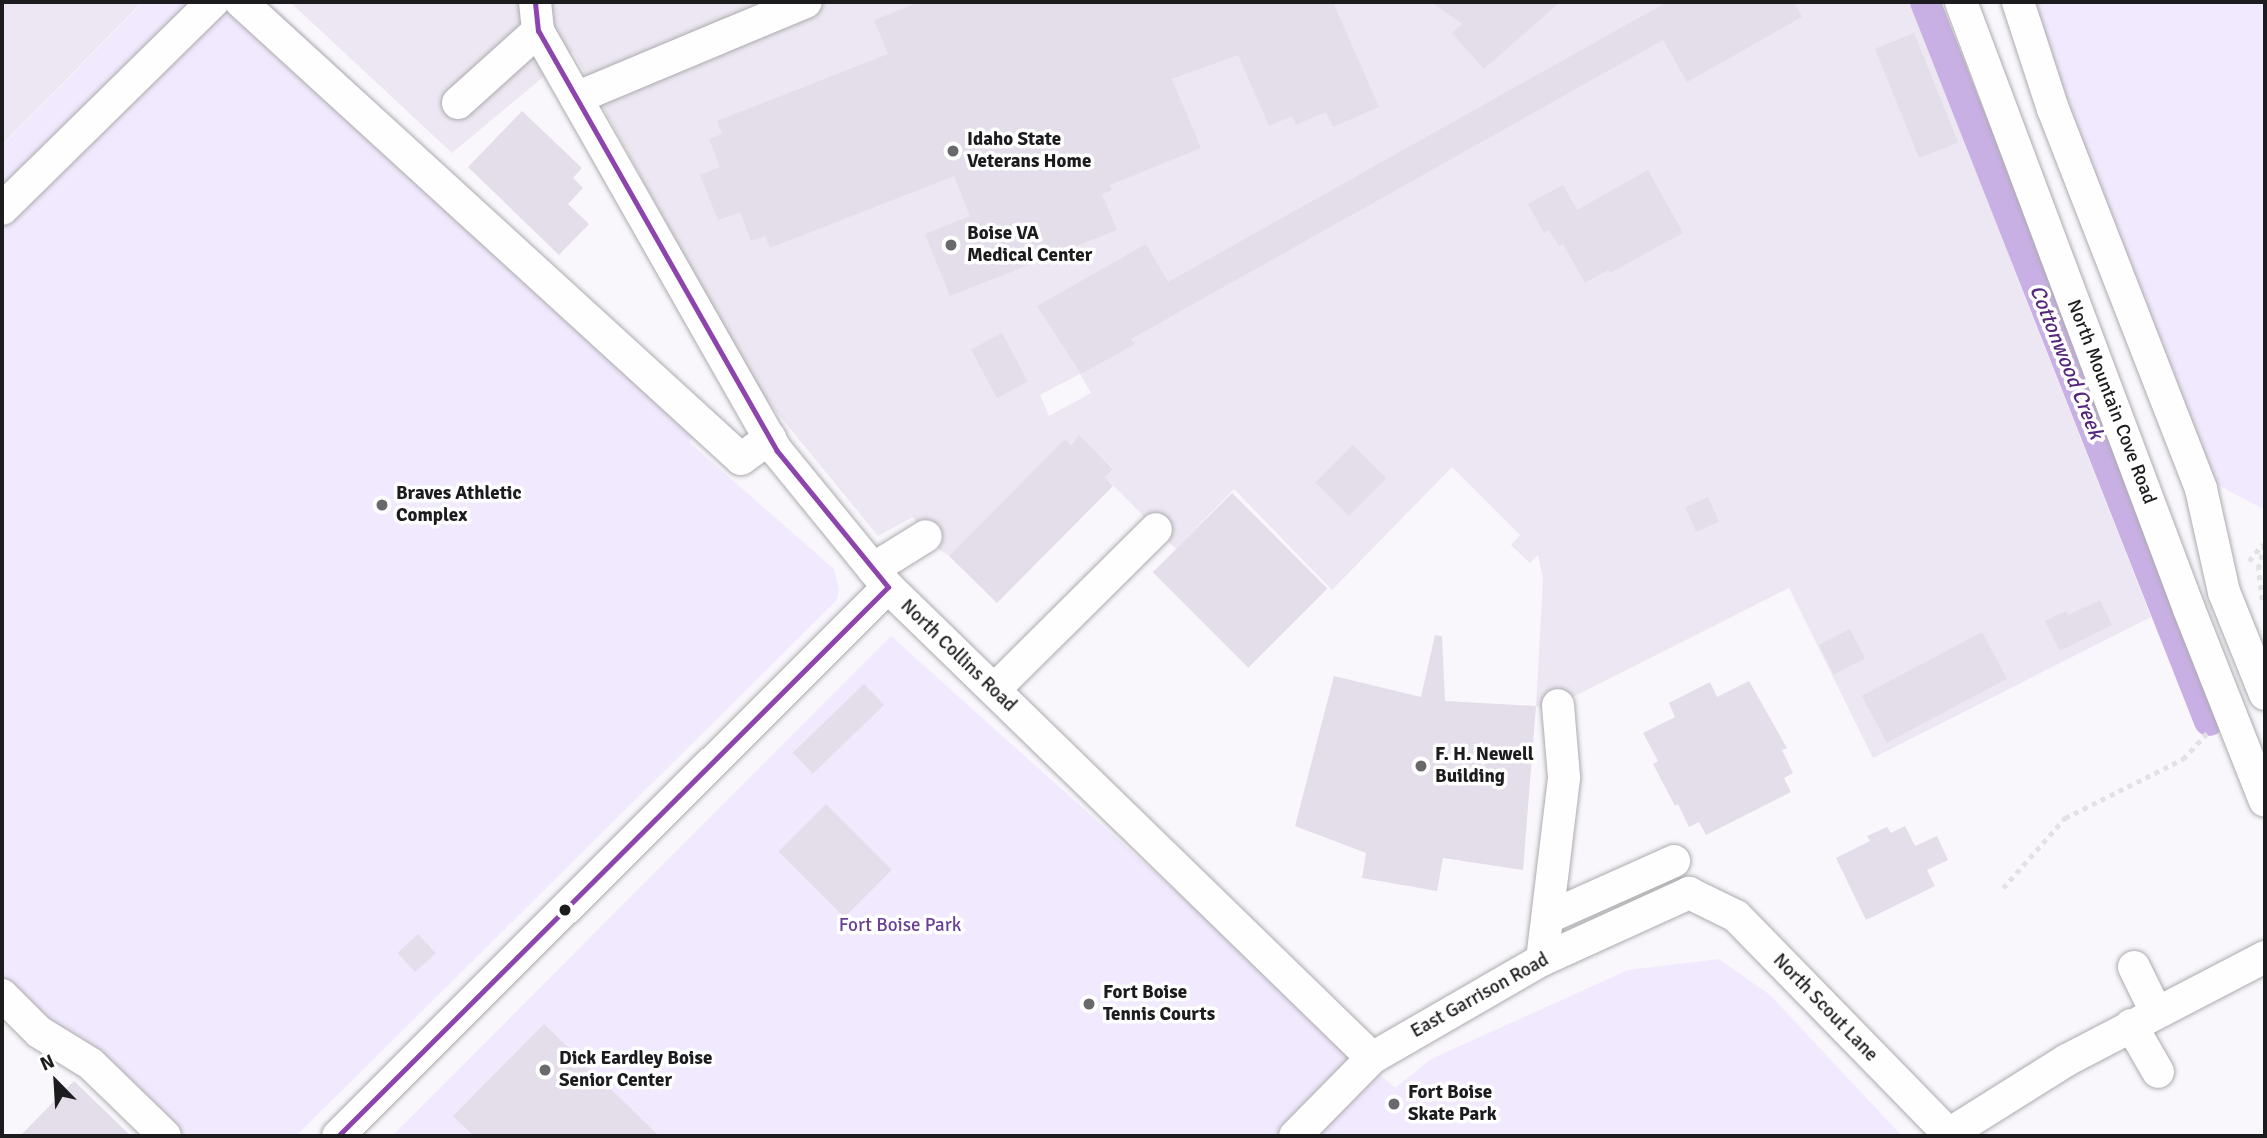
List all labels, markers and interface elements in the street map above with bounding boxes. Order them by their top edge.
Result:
place label: Idaho State Veterans Home [967,129,1091,173]
marker: Idaho State Veterans Home [945,143,961,159]
place label: Boise VA Medical Center [967,223,1092,267]
marker: Boise VA Medical Center [941,235,961,255]
water label: Cottonwood Creek [2025,281,2109,443]
street label: North Mountain Cove Road [2061,297,2161,507]
place label: Braves Athletic Complex [396,483,521,527]
marker: Braves Athletic Complex [374,497,390,513]
street label: North Collins Road [895,595,1021,717]
place label: F. H. Newell Building [1435,744,1534,788]
marker: F. H. Newell Building [1413,758,1429,774]
unlabelled marker [558,903,572,917]
park label: Fort Boise Park [839,915,961,937]
street label: East Garrison Road [1407,949,1553,1043]
street label: North Scout Lane [1768,949,1882,1067]
place label: Fort Boise Tennis Courts [1103,982,1215,1026]
marker: Fort Boise Tennis Courts [1081,996,1097,1012]
north arrow [21,1047,91,1117]
place label: Dick Eardley Boise Senior Center [559,1048,712,1092]
text: N [37,1049,58,1076]
marker: Dick Eardley Boise Senior Center [537,1062,553,1078]
place label: Fort Boise Skate Park [1408,1082,1497,1126]
marker: Fort Boise Skate Park [1386,1096,1402,1112]

